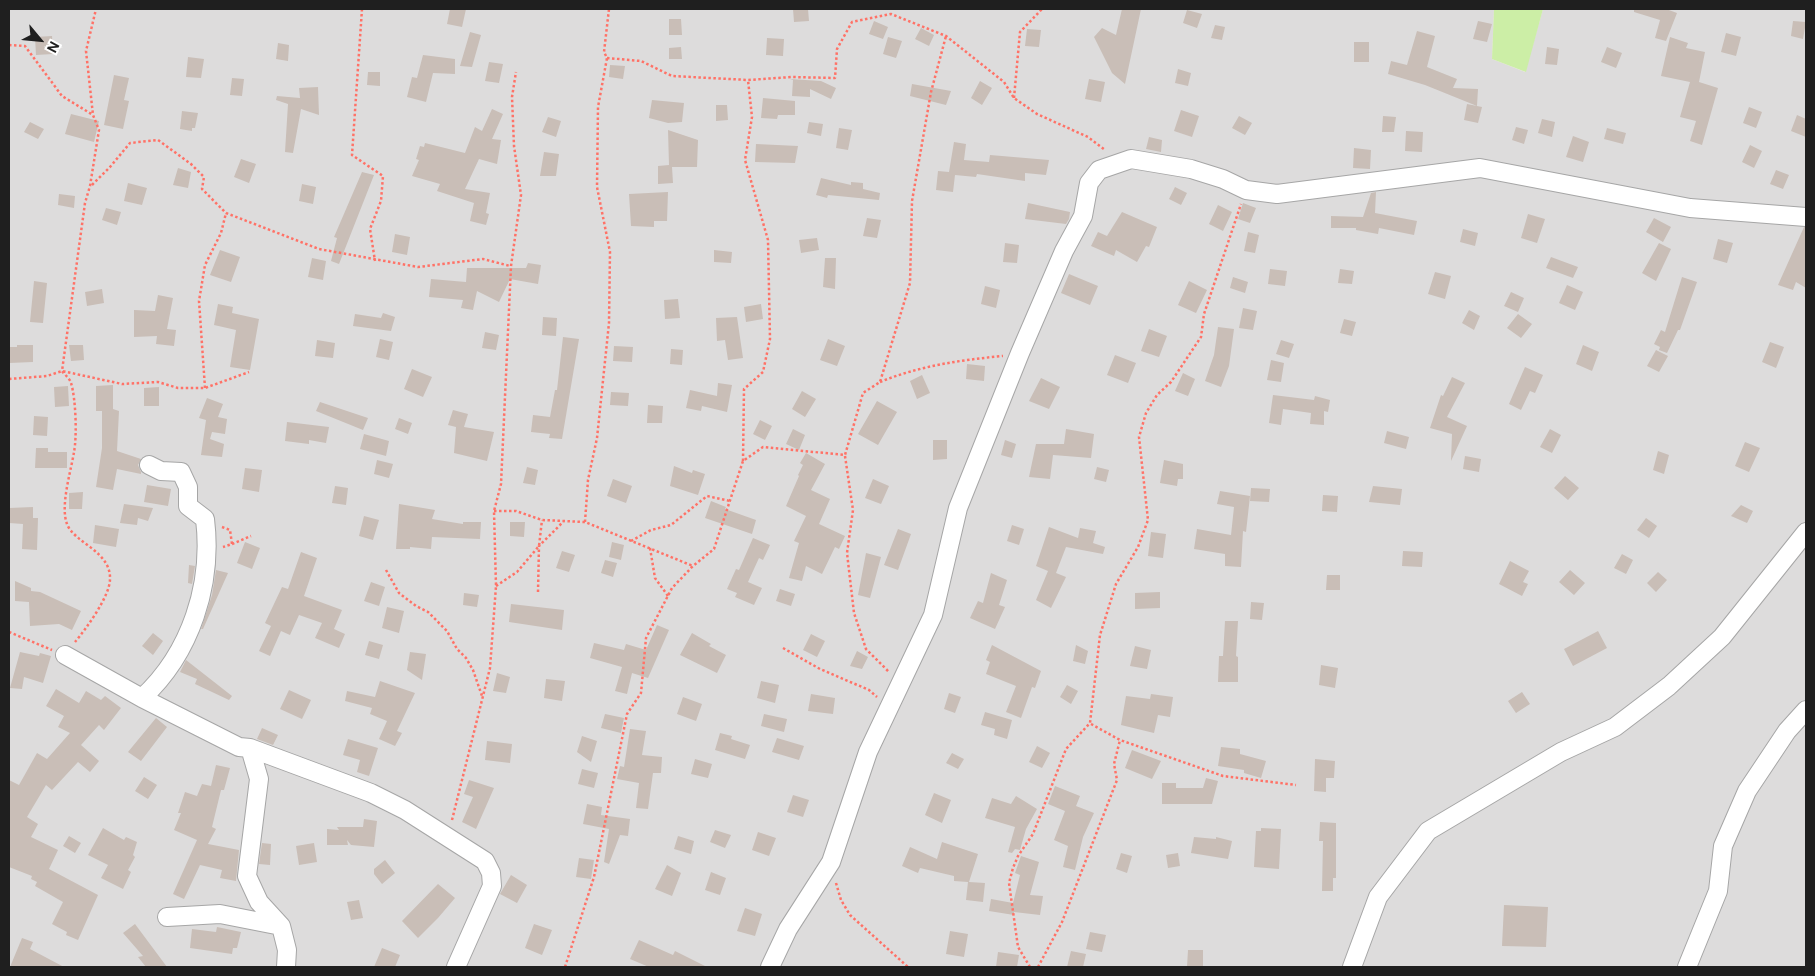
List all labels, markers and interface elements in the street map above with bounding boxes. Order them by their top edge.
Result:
north arrow [15,15,65,65]
text: N [43,38,64,56]

